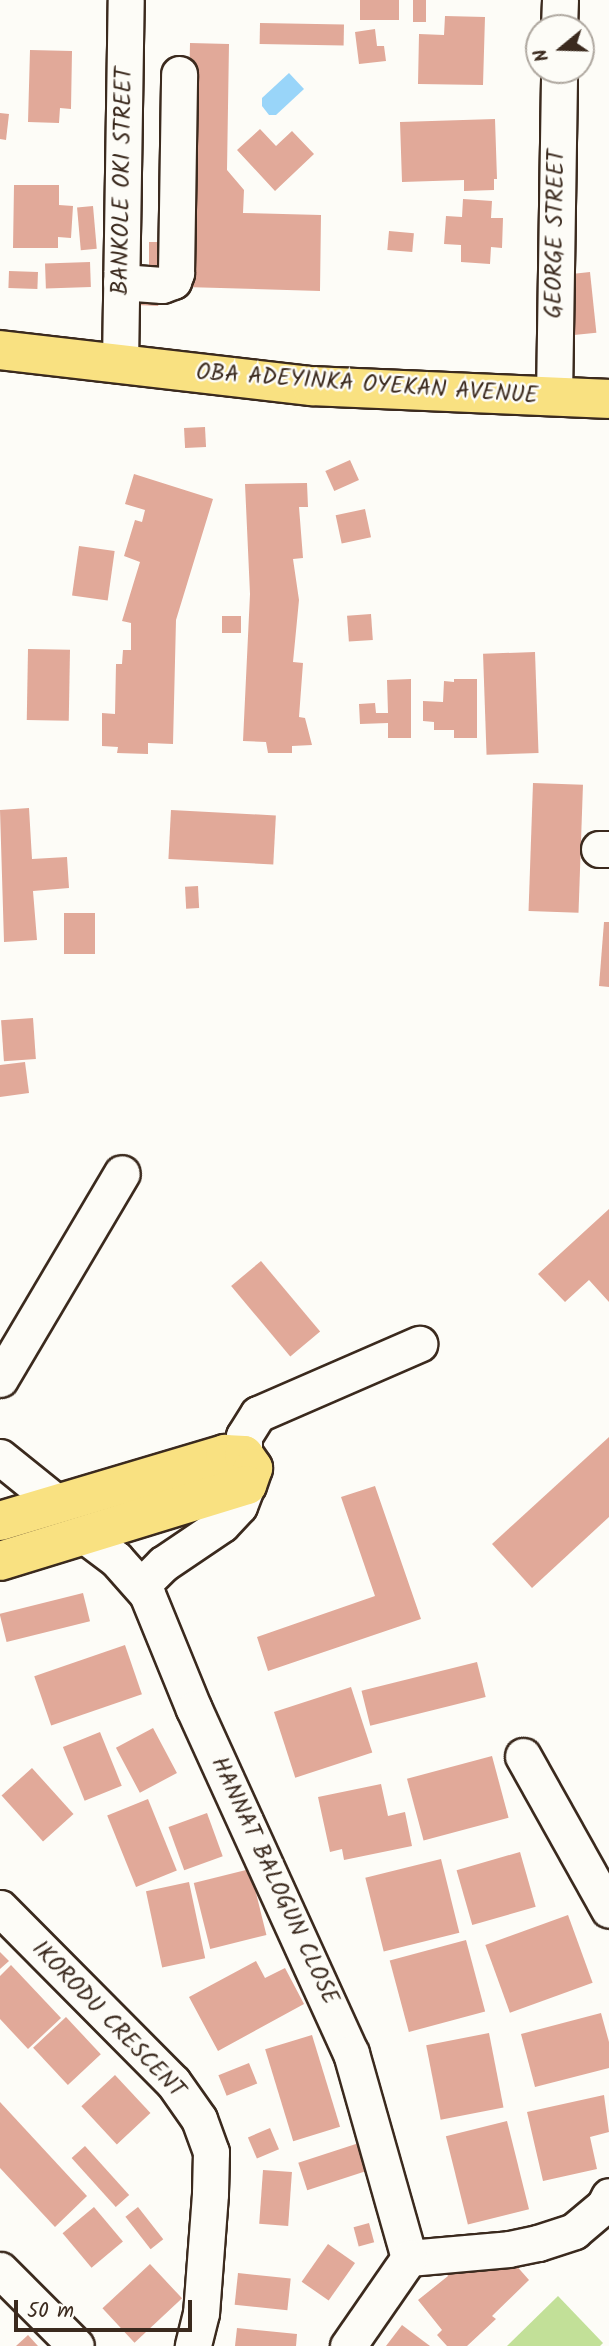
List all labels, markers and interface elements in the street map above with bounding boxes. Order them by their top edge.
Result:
north arrow [525,14,595,84]
text: N [526,45,558,66]
street label: BANKOLE OKI STREET [107,67,139,295]
street label: GEORGE STREET [541,149,571,319]
street label: OBA ADEYINKA OYEKAN AVENUE [195,359,539,411]
street label: HANNAT BALOGUN CLOSE [204,1753,344,2009]
street label: IKORODU CRESCENT [26,1936,190,2104]
scale bar [18,2286,196,2330]
text: 50 m [27,2295,74,2328]

